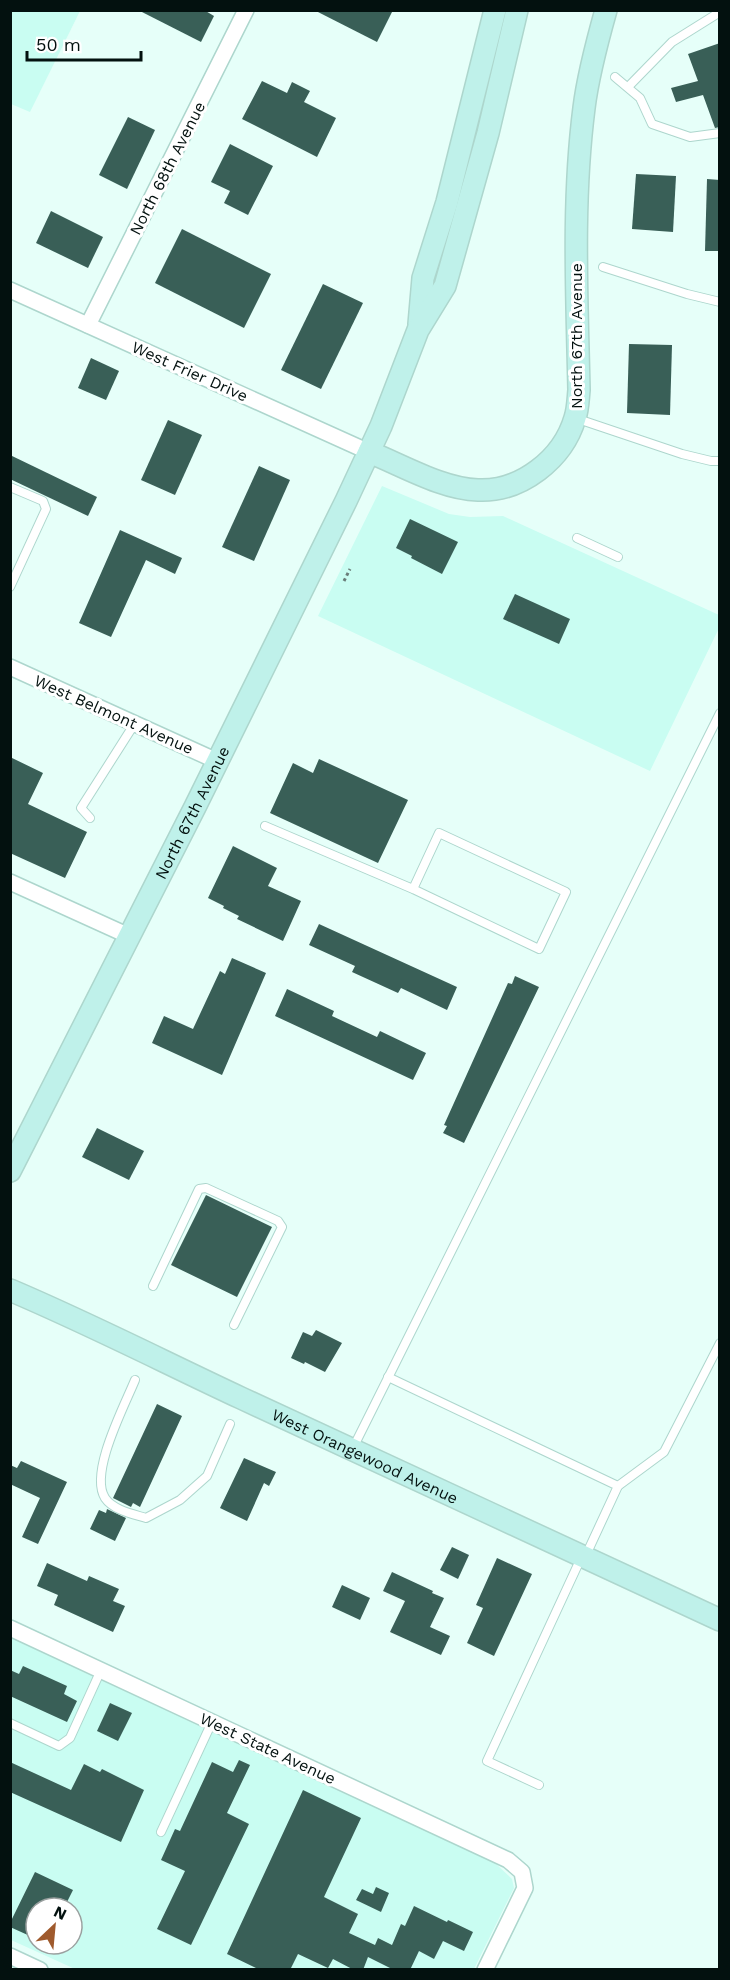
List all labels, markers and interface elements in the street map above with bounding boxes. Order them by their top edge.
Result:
scale bar [27,24,141,62]
text: 50 m [36,34,81,55]
street label: North 68th Avenue [126,98,209,238]
street label: North 67th Avenue [567,263,586,409]
street label: West Frier Drive [129,337,251,406]
street label: West Belmont Avenue [31,671,196,758]
street label: North 67th Avenue [151,743,233,882]
street label: West Orangewood Avenue [269,1405,461,1508]
street label: West State Avenue [197,1709,339,1788]
north arrow [24,1896,84,1956]
text: N [51,1902,70,1924]

